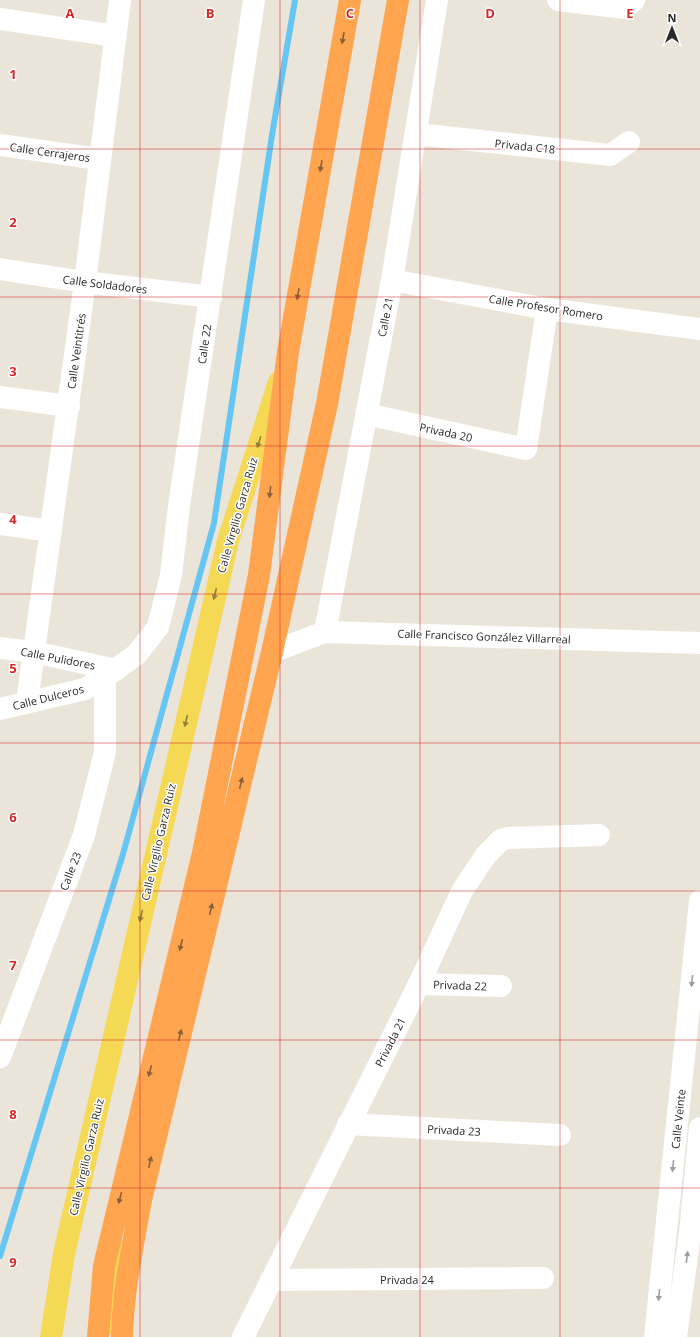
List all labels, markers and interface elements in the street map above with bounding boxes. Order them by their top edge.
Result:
text: A [66,4,75,22]
text: B [206,4,215,22]
text: C [346,4,354,22]
text: D [485,4,495,22]
text: E [626,4,634,22]
north arrow [652,8,692,48]
text: N [668,10,676,25]
one-way arrow [340,32,346,45]
text: 1 [9,65,17,83]
street label: Privada C18 [494,135,556,157]
street label: Calle Cerrajeros [9,139,91,165]
one-way arrow [317,160,323,173]
text: 2 [9,213,17,231]
street label: Calle Soldadores [62,271,148,297]
one-way arrow [295,288,301,301]
street label: Calle Profesor Romero [488,291,605,323]
street label: Calle 21 [374,296,396,338]
street label: Calle Veintitrés [63,312,89,390]
street label: Calle 22 [194,323,214,365]
text: 3 [9,362,17,380]
street label: Privada 20 [418,419,474,445]
one-way arrow [256,437,262,449]
street label: Calle Virgilio Garza Ruiz [213,456,261,574]
one-way arrow [267,486,273,498]
text: 4 [9,510,17,528]
one-way arrow [212,588,218,600]
street label: Calle Francisco González Villarreal [397,625,571,647]
street label: Calle Pulidores [19,643,97,673]
text: 5 [9,659,17,677]
street label: Calle Dulceros [11,681,85,713]
one-way arrow [183,715,189,727]
one-way arrow [238,776,244,788]
street label: Calle Virgilio Garza Ruiz [137,782,179,902]
text: 6 [9,808,17,826]
street label: Calle 23 [56,850,84,892]
one-way arrow [208,903,214,915]
one-way arrow [138,910,144,922]
one-way arrow [177,939,183,951]
text: 7 [9,956,17,974]
one-way arrow [688,975,695,987]
street label: Privada 22 [433,977,487,993]
street label: Privada 21 [371,1015,409,1069]
one-way arrow [178,1029,184,1042]
one-way arrow [147,1065,153,1078]
street label: Calle Veinte [667,1088,689,1150]
street label: Calle Virgilio Garza Ruiz [65,1097,107,1217]
text: 8 [9,1105,17,1123]
street label: Privada 23 [427,1121,481,1139]
one-way arrow [147,1156,153,1168]
one-way arrow [669,1160,676,1172]
one-way arrow [117,1192,123,1204]
one-way arrow [683,1251,690,1263]
text: 9 [9,1253,17,1271]
street label: Privada 24 [380,1272,435,1287]
one-way arrow [656,1289,663,1301]

